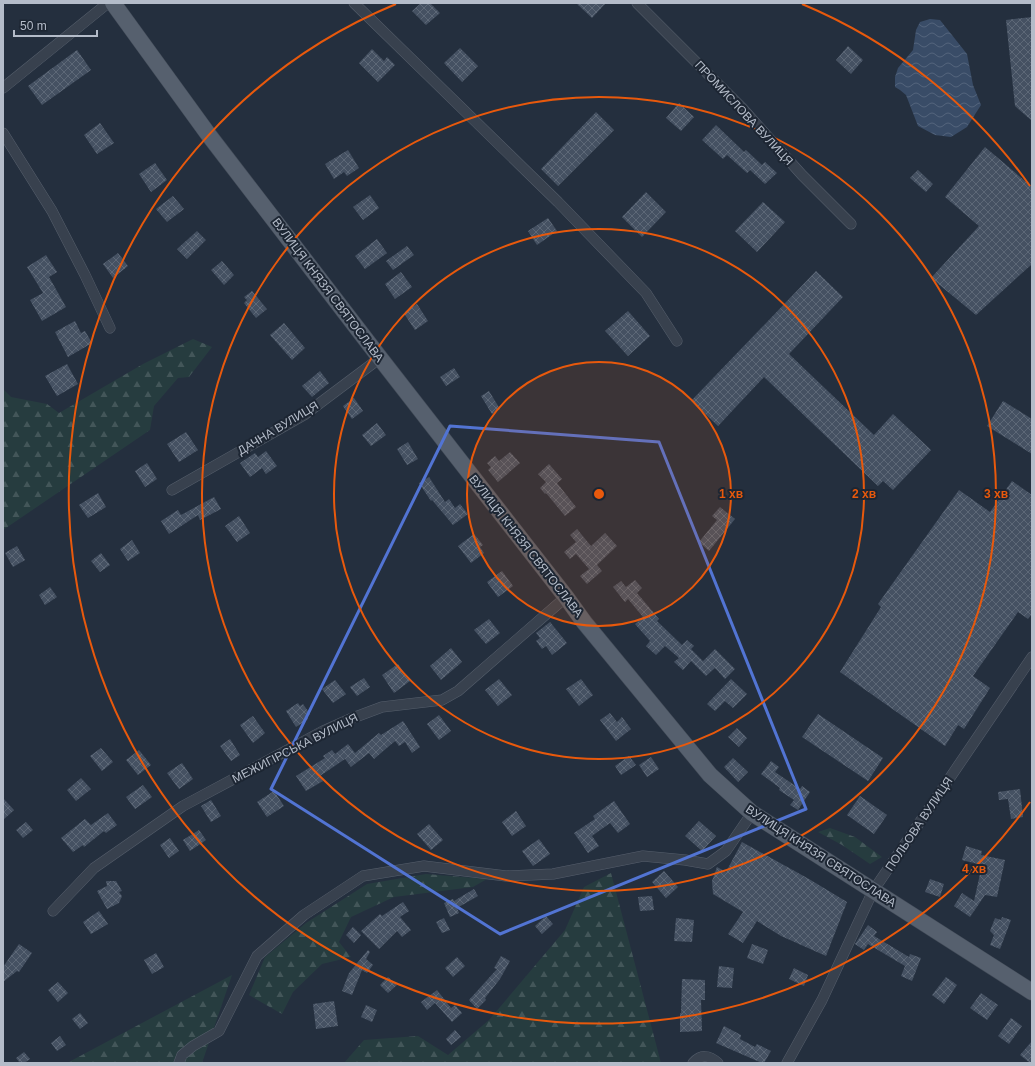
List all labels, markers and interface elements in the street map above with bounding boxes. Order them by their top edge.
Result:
scale bar [14,12,97,38]
text: 50 m [20,19,47,33]
street label: ПРОМИСЛОВА ВУЛИЦЯ [692,58,796,168]
street label: ВУЛИЦЯ КНЯЗЯ СВЯТОСЛАВА [269,215,387,365]
street label: ДАЧНА ВУЛИЦЯ [235,398,321,458]
street label: ВУЛИЦЯ КНЯЗЯ СВЯТОСЛАВА [466,472,586,620]
centre of rings [592,487,606,501]
text: 1 хв [719,487,743,501]
text: 2 хв [852,487,876,501]
text: 3 хв [984,487,1008,501]
street label: МЕЖИГІРСЬКА ВУЛИЦЯ [230,710,360,786]
street label: ПОЛЬОВА ВУЛИЦЯ [882,774,956,874]
street label: ВУЛИЦЯ КНЯЗЯ СВЯТОСЛАВА [743,802,899,910]
text: 4 хв [962,862,986,876]

